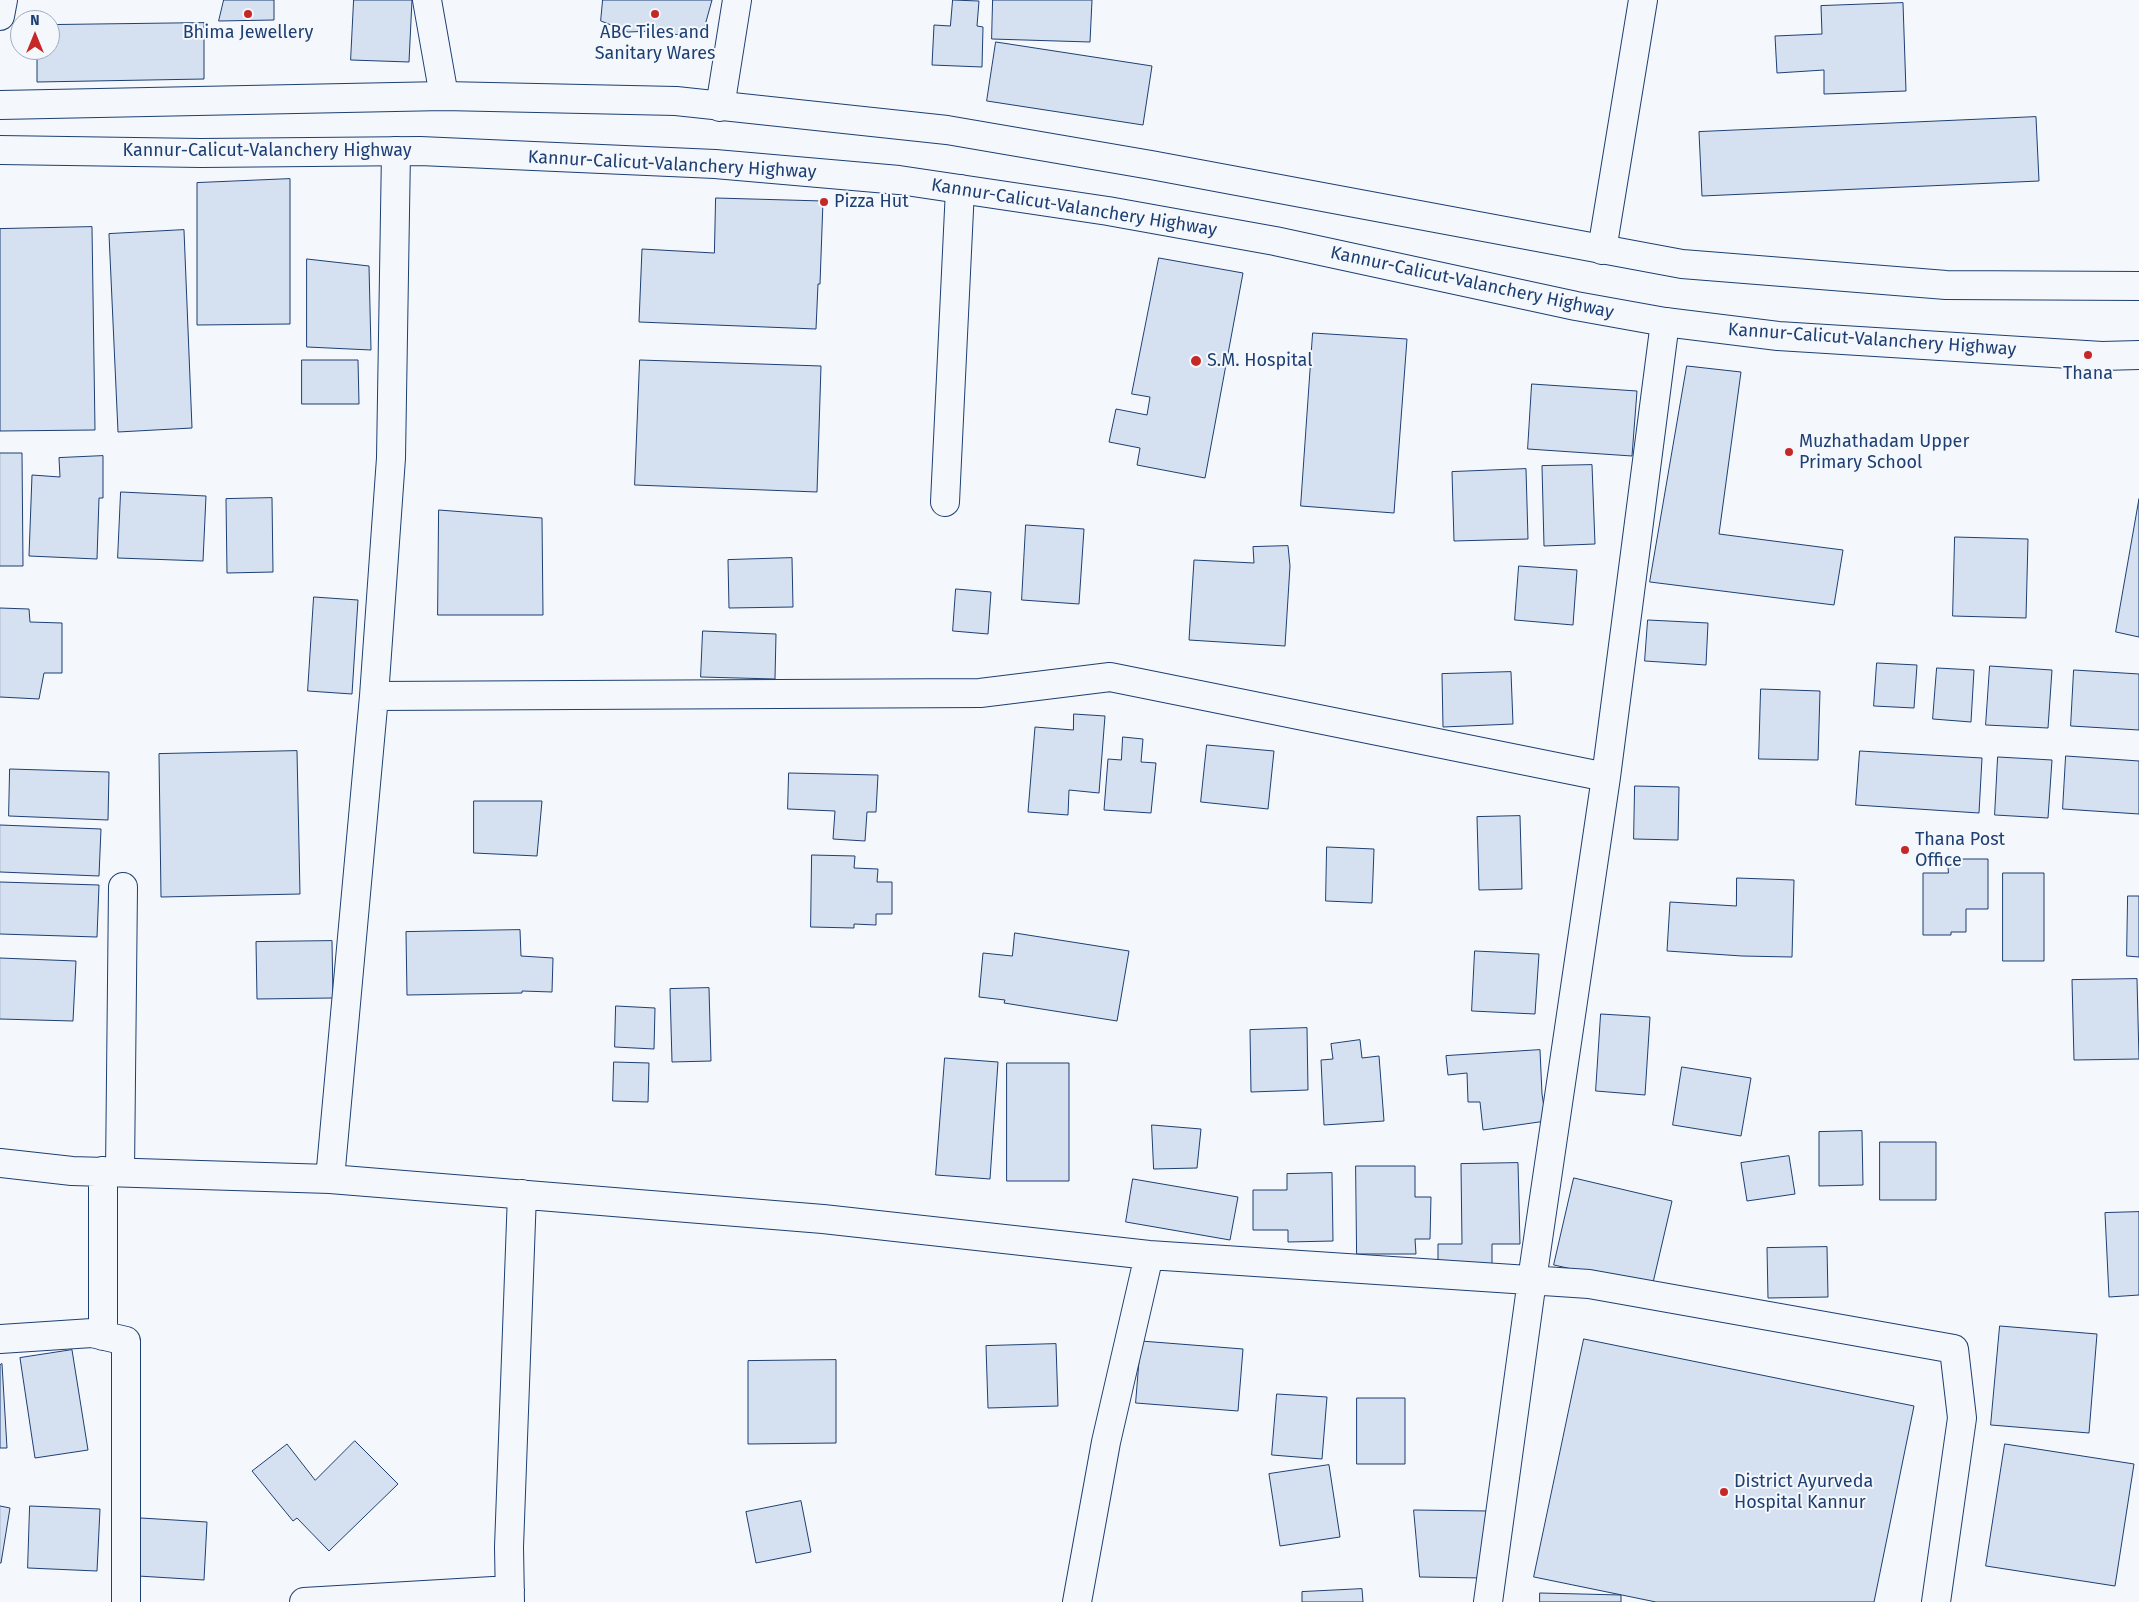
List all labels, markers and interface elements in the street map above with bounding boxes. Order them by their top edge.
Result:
marker: Bhima Jewellery [242,8,254,20]
marker: ABC Tiles and Sanitary Wares [649,8,661,20]
north arrow [10,10,60,60]
text: N [30,12,40,29]
place label: Bhima Jewellery [183,22,313,44]
place label: ABC Tiles and Sanitary Wares [595,22,715,64]
street label: Kannur-Calicut-Valanchery Highway [122,140,412,162]
street label: Kannur-Calicut-Valanchery Highway [527,147,817,183]
street label: Kannur-Calicut-Valanchery Highway [930,175,1218,241]
place label: Pizza Hut [834,191,909,213]
marker: Pizza Hut [818,196,830,208]
street label: Kannur-Calicut-Valanchery Highway [1328,242,1616,324]
street label: Kannur-Calicut-Valanchery Highway [1727,319,2017,361]
marker: Thana [2082,349,2094,361]
place label: S.M. Hospital [1207,350,1312,372]
marker: S.M. Hospital [1189,354,1203,368]
place label: Thana [2063,363,2113,385]
place label: Muzhathadam Upper Primary School [1799,431,1969,474]
marker: Muzhathadam Upper Primary School [1783,446,1795,458]
place label: Thana Post Office [1915,829,2005,872]
marker: Thana Post Office [1899,844,1911,856]
place label: District Ayurveda Hospital Kannur [1734,1471,1873,1514]
marker: District Ayurveda Hospital Kannur [1718,1486,1730,1498]

